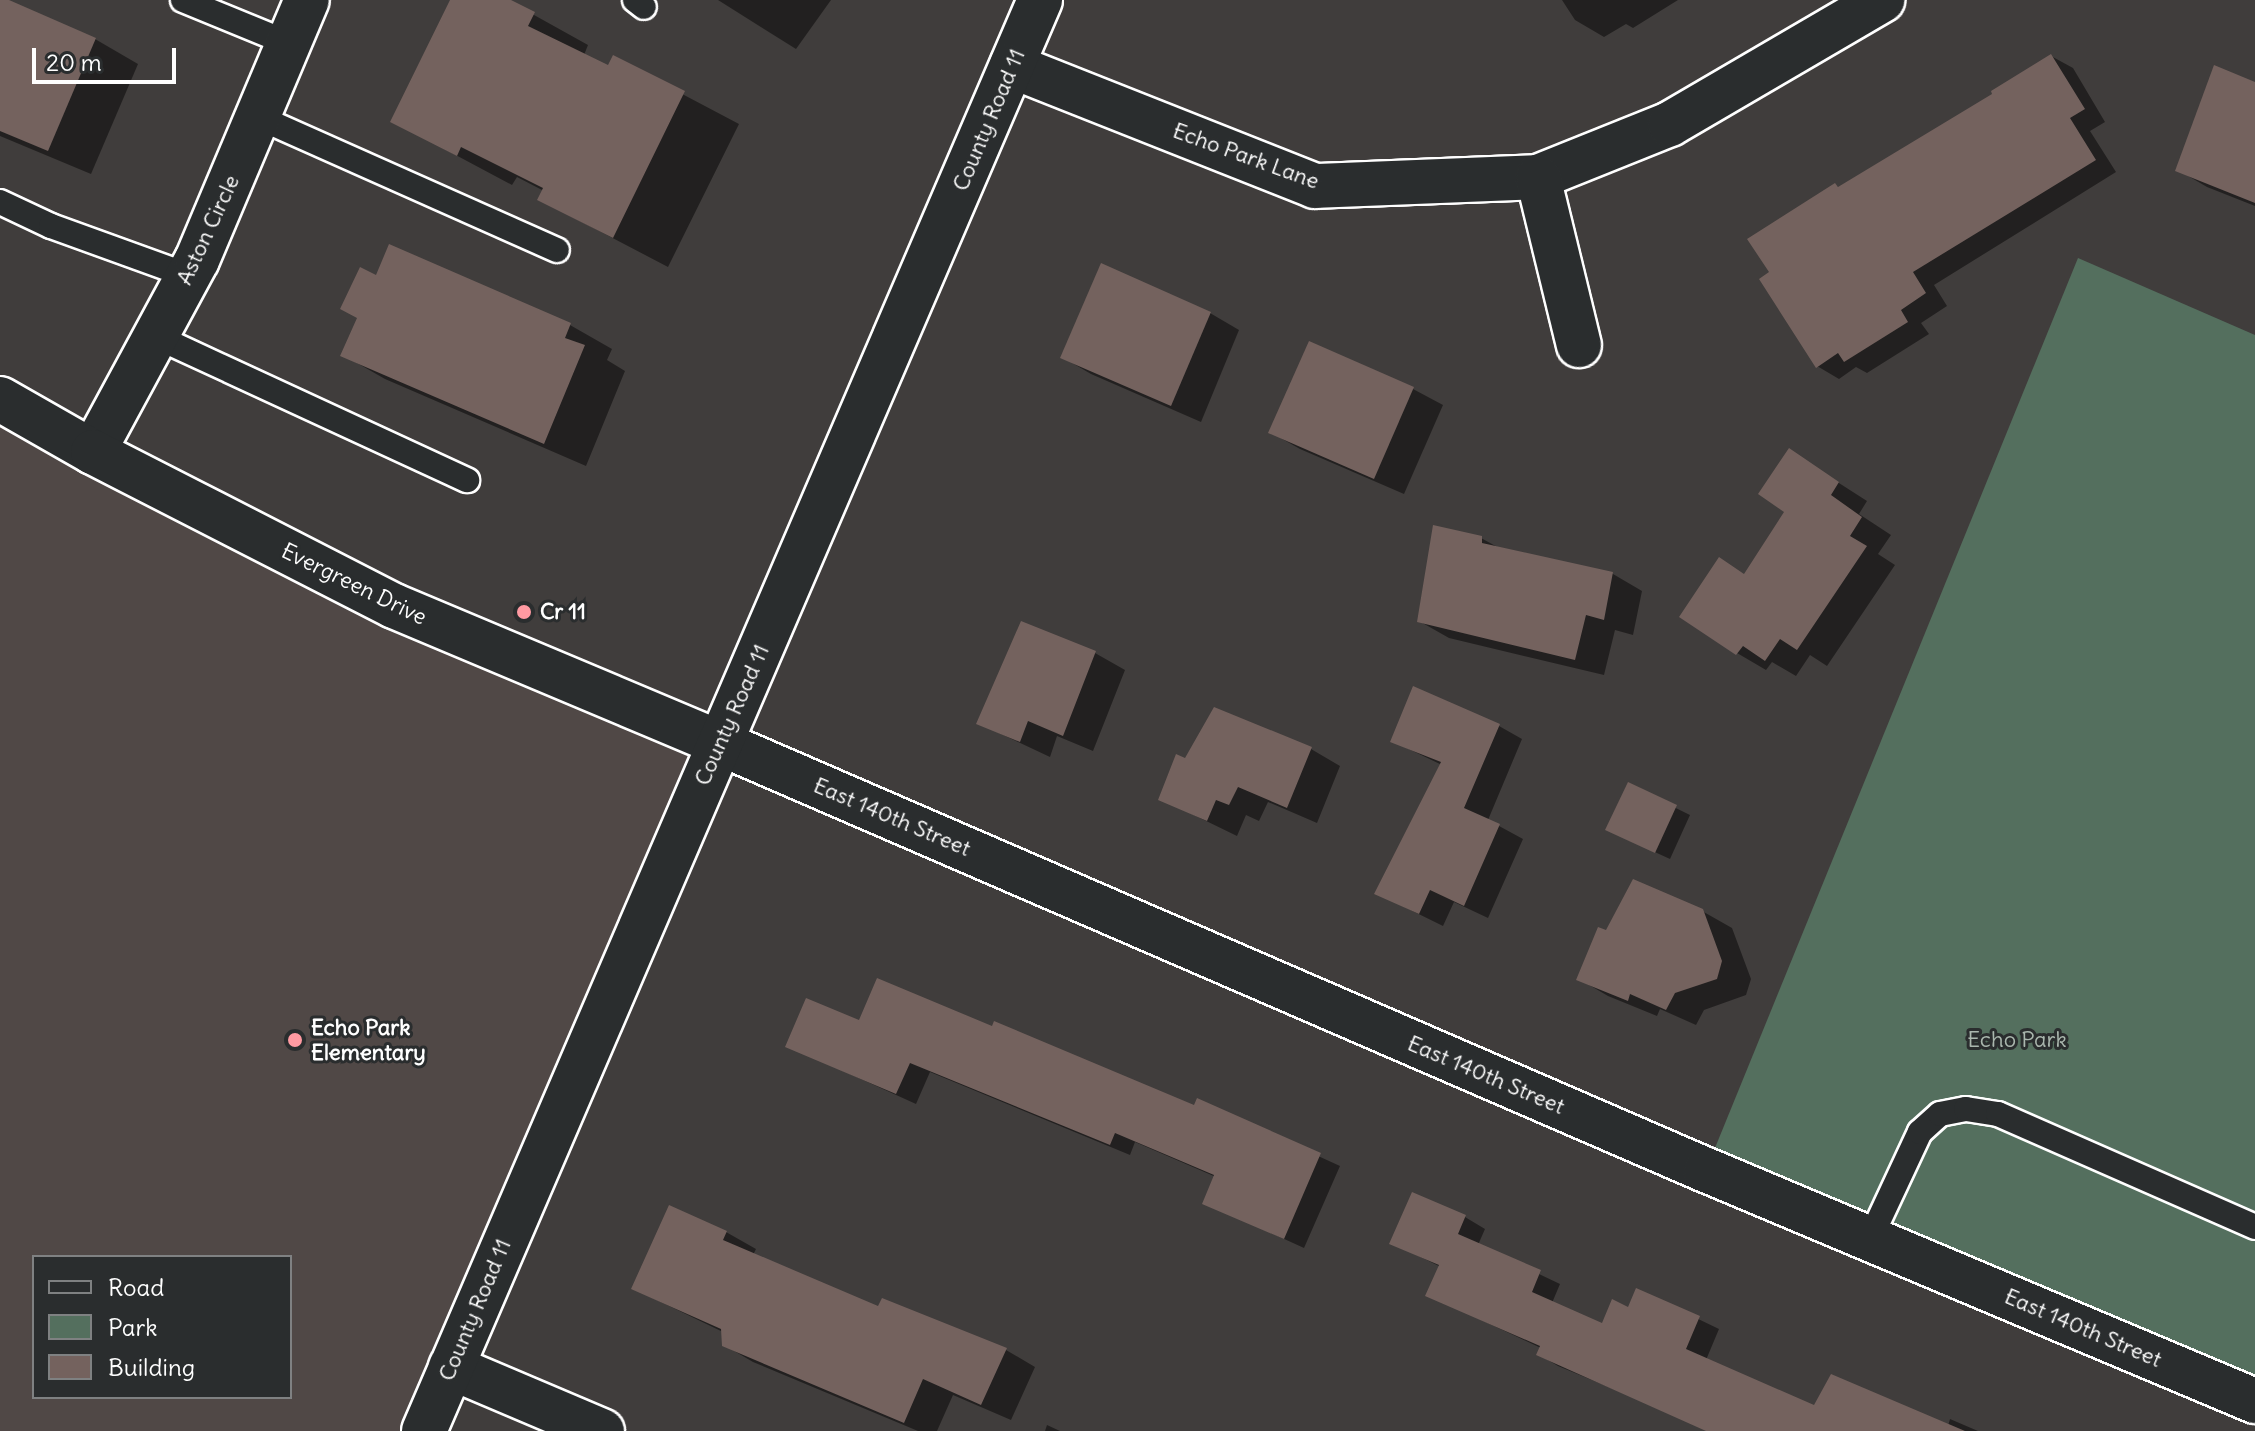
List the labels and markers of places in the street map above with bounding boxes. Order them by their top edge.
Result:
place label: Cr 11 [540,599,586,625]
marker: Cr 11 [515,603,533,621]
place label: Echo Park Elementary [311,1014,426,1066]
marker: Echo Park Elementary [286,1031,304,1049]

